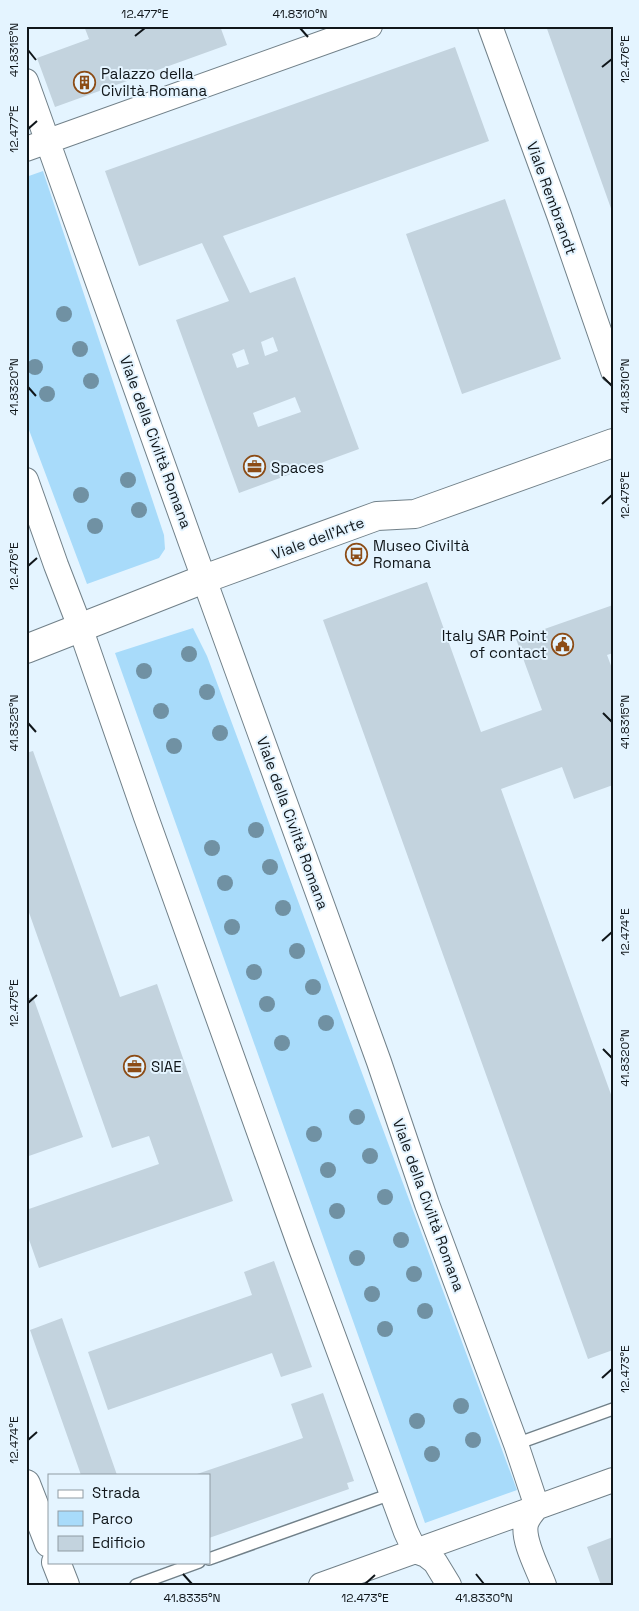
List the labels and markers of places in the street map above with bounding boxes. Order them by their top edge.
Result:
place label: Palazzo della Civiltà Romana [101,64,208,100]
building icon: Palazzo della Civiltà Romana [73,70,97,94]
office icon: Spaces [243,455,267,479]
place label: Spaces [271,458,324,477]
place label: Museo Civiltà Romana [373,536,470,572]
bus stop icon: Museo Civiltà Romana [345,542,369,566]
place label: Italy SAR Point of contact [442,626,547,662]
public building icon: Italy SAR Point of contact [551,632,575,656]
office icon: SIAE [123,1054,147,1078]
place label: SIAE [151,1057,182,1076]

